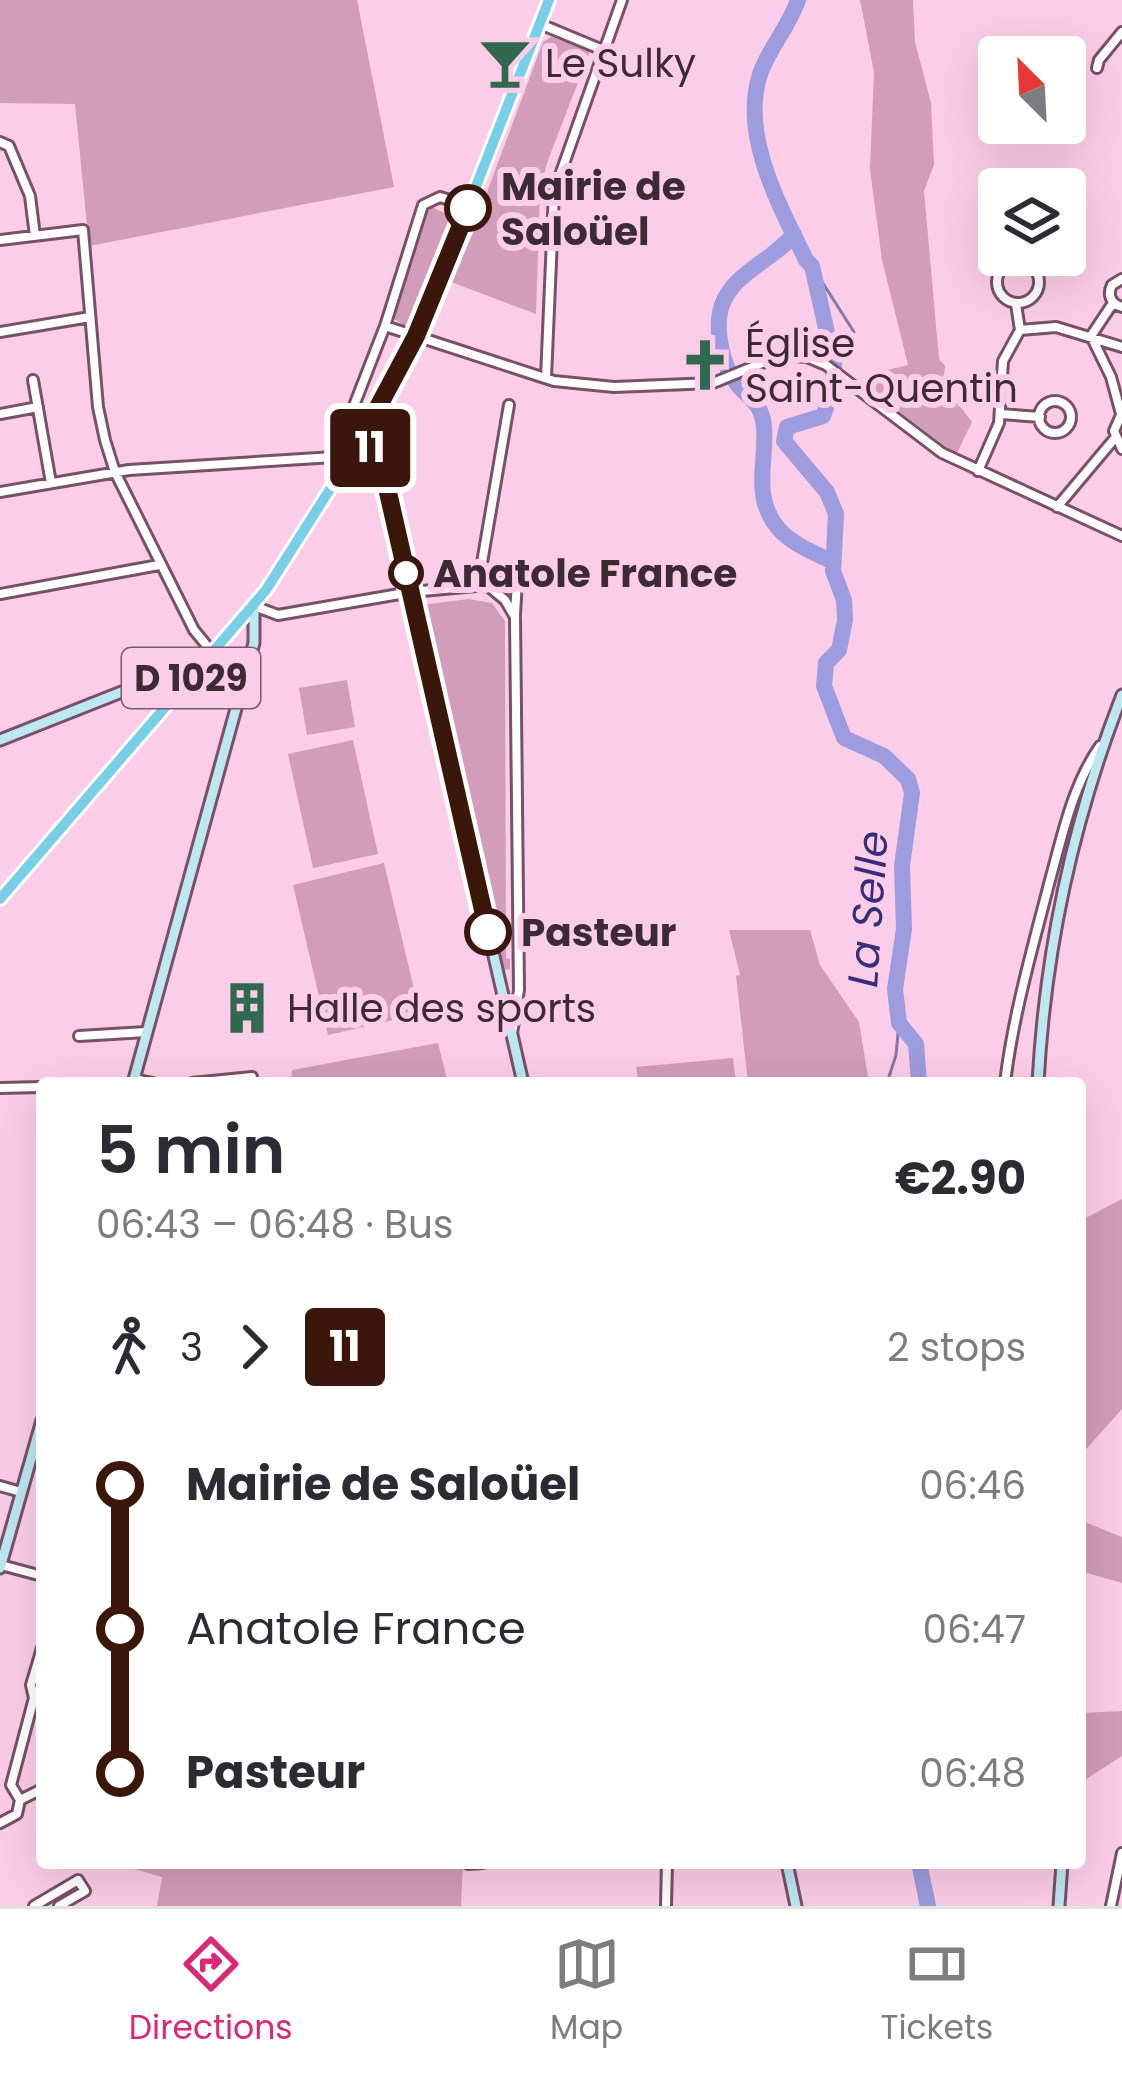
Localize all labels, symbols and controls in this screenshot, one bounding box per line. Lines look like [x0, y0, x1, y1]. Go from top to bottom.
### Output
bar icon: Le Sulky [476, 34, 534, 92]
place label: Le Sulky [545, 36, 696, 91]
north arrow [978, 36, 1086, 144]
map controls [978, 36, 1086, 276]
place label: Mairie de Saloüel [501, 159, 686, 259]
button: layers [978, 168, 1086, 276]
marker: Mairie de Saloüel [446, 186, 490, 230]
place label: Église Saint-Quentin [745, 316, 1018, 416]
church icon: Église Saint-Quentin [676, 336, 734, 394]
line badge: 11 [316, 409, 424, 487]
text: 11 [354, 418, 386, 477]
place label: Anatole France [433, 546, 737, 601]
marker: Anatole France [390, 557, 422, 589]
road number: D 1029 [122, 648, 260, 708]
water label: La Selle [833, 829, 903, 989]
place label: Pasteur [521, 905, 676, 960]
marker: Pasteur [466, 910, 510, 954]
building icon: Halle des sports [218, 979, 276, 1037]
place label: Halle des sports [287, 981, 596, 1036]
text: 5 min [96, 1104, 285, 1196]
text: €2.90 [895, 1147, 1026, 1210]
text: 06:43 – 06:48 · Bus [96, 1197, 453, 1252]
icon: walk [96, 1314, 162, 1380]
icon: forward [221, 1314, 287, 1380]
text: 11 [329, 1317, 361, 1376]
text: 3 [180, 1320, 203, 1375]
text: 2 stops [887, 1320, 1026, 1375]
text: Mairie de Saloüel [186, 1453, 580, 1516]
text: 06:46 [919, 1458, 1026, 1513]
text: Anatole France [186, 1597, 526, 1660]
text: 06:47 [923, 1602, 1026, 1657]
text: Pasteur [186, 1741, 365, 1804]
text: 06:48 [919, 1746, 1026, 1801]
tab: Directions [129, 1931, 293, 2053]
tab: Map [550, 1931, 623, 2053]
tab: Tickets [881, 1931, 993, 2053]

